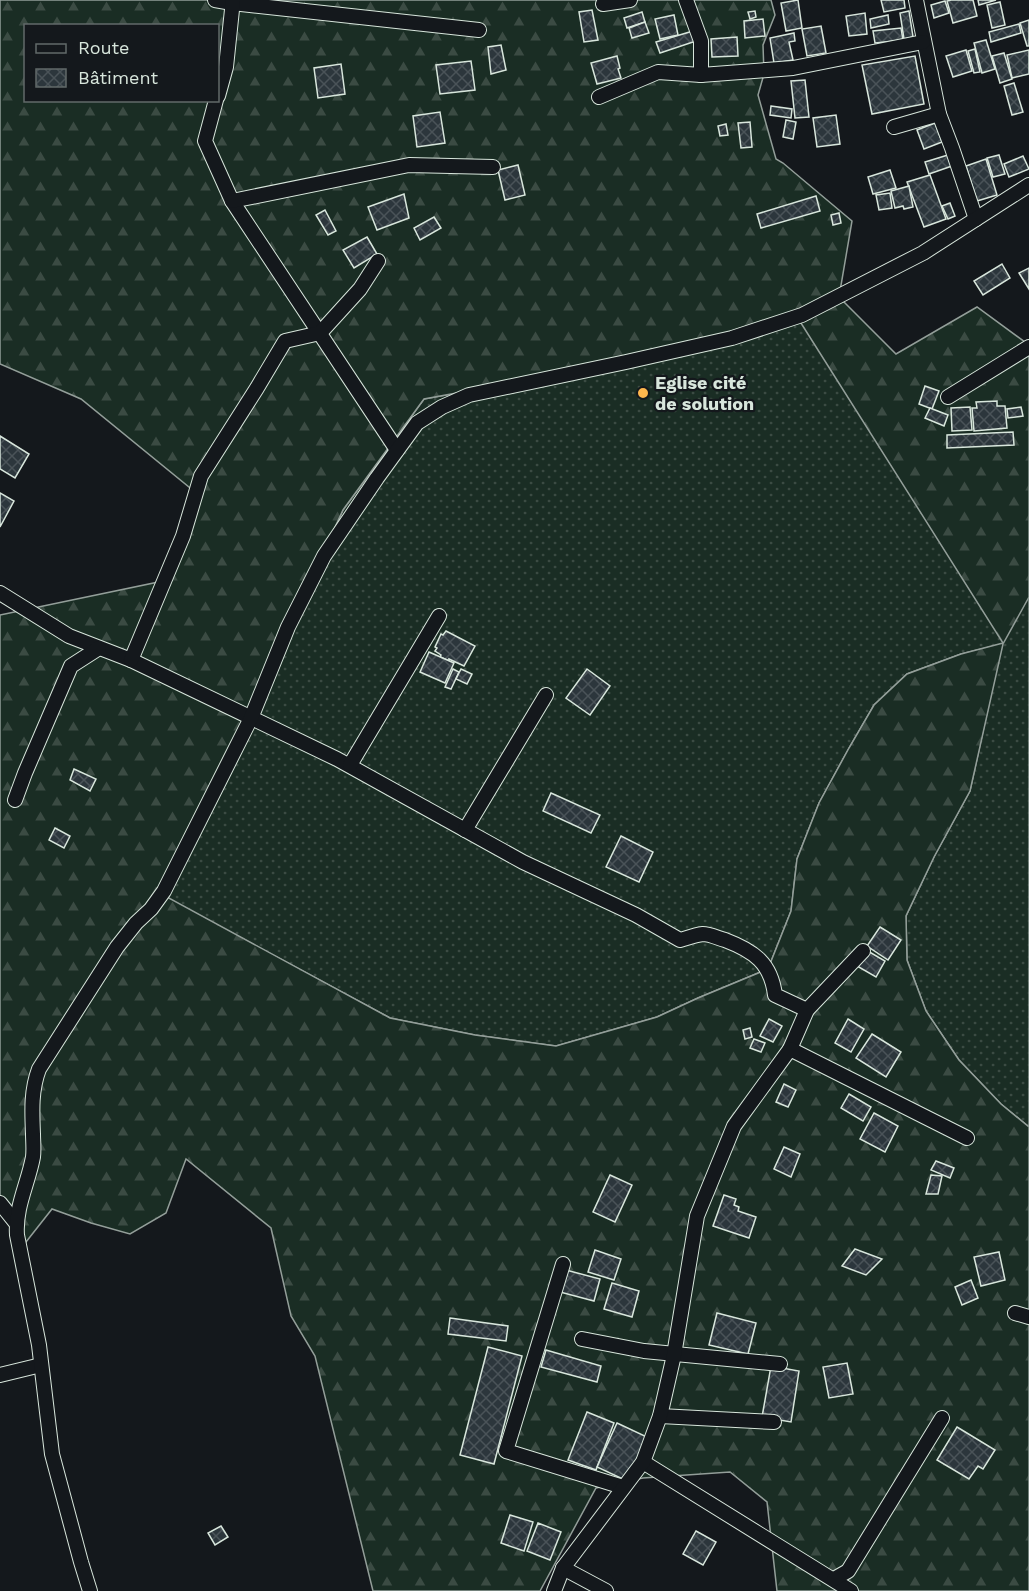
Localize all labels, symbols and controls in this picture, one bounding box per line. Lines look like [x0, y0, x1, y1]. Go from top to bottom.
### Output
legend [24, 24, 219, 102]
text: Route [78, 37, 130, 58]
text: Bâtiment [78, 67, 158, 88]
place label: Eglise cité de solution [655, 372, 754, 414]
marker: Eglise cité de solution [636, 386, 650, 400]

